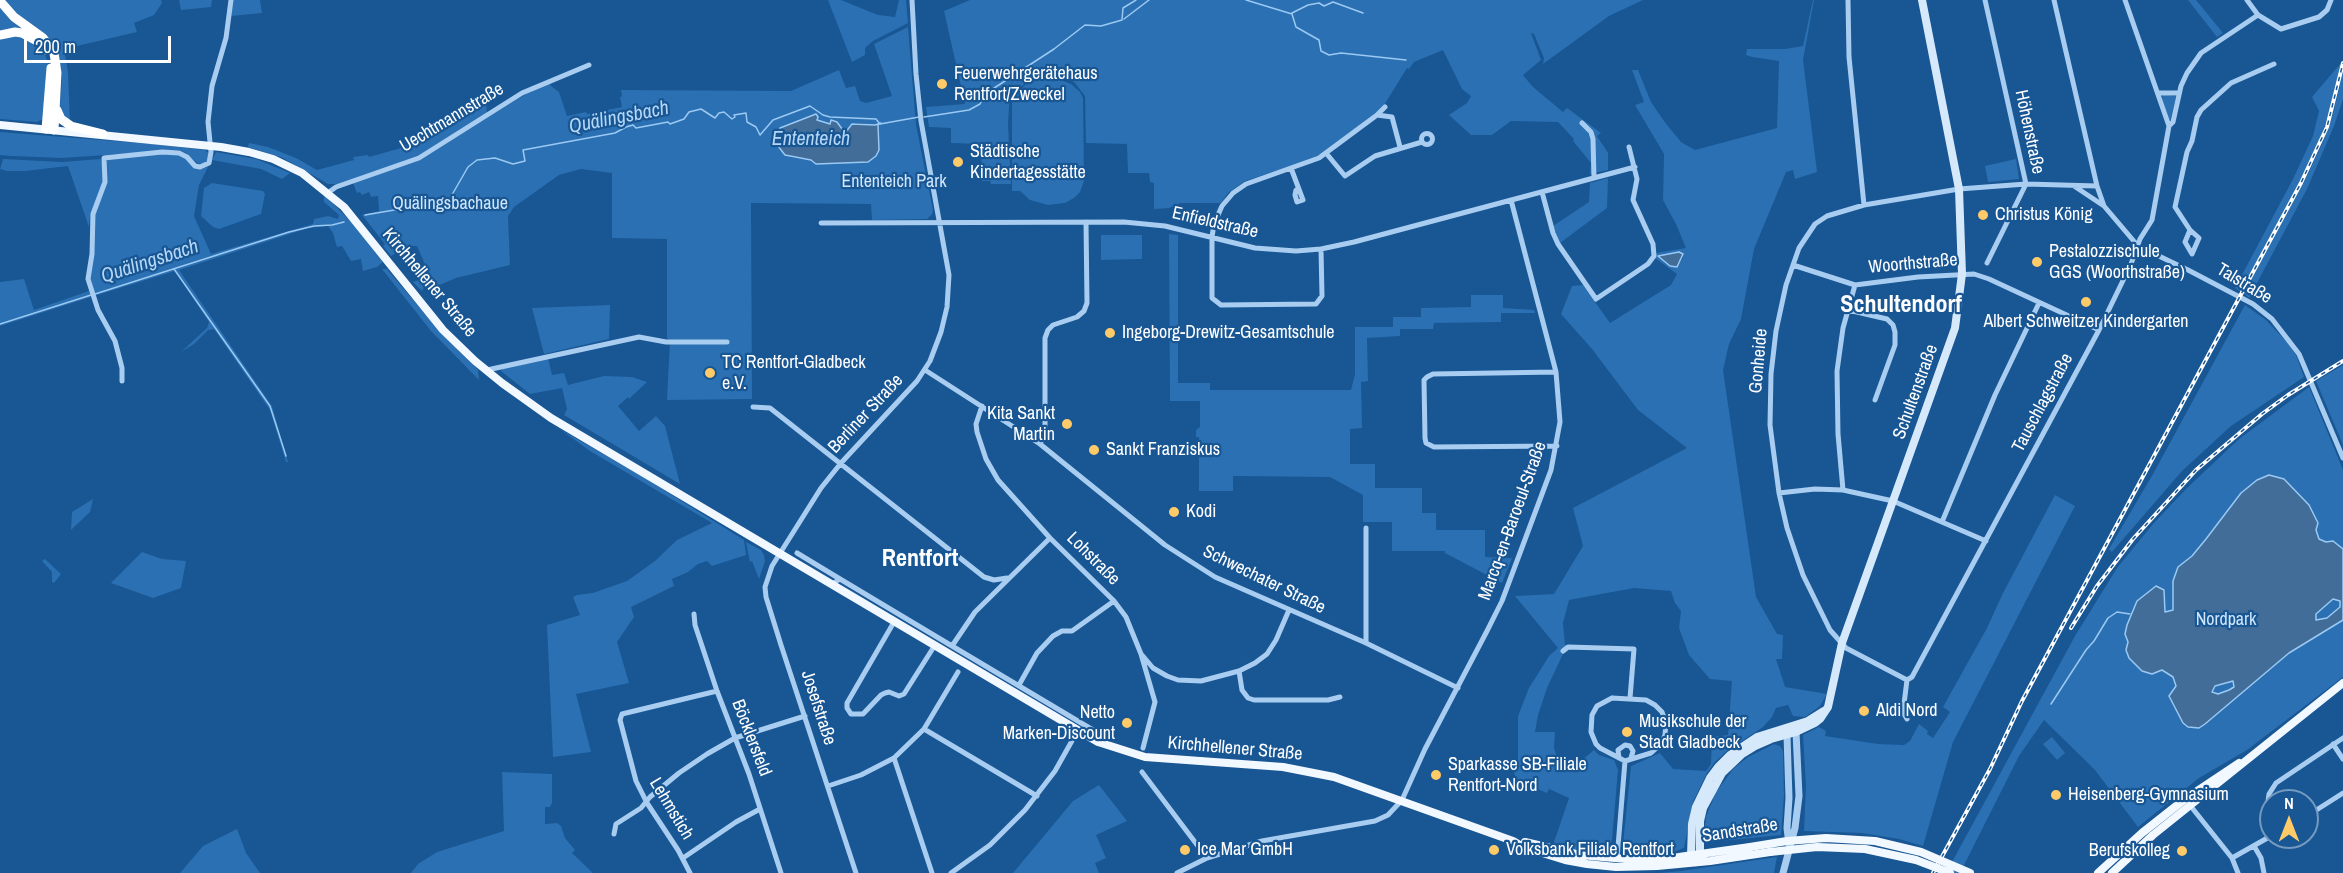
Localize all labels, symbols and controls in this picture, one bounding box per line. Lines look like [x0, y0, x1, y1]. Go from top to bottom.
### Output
scale bar [27, 24, 174, 62]
text: 200 m [35, 34, 76, 59]
place label: Feuerwehrgerätehaus Rentfort/Zweckel [954, 63, 1098, 106]
marker: Feuerwehrgerätehaus Rentfort/Zweckel [935, 77, 949, 91]
street label: Uechtmannstraße [396, 79, 508, 157]
street label: Höhenstraße [2010, 88, 2048, 176]
water label: Quälingsbach [567, 97, 671, 139]
water label: Ententeich [772, 128, 850, 152]
place label: Städtische Kindertagesstätte [970, 141, 1086, 184]
marker: Städtische Kindertagesstätte [951, 155, 965, 169]
park label: Ententeich Park [841, 171, 947, 193]
park label: Quälingsbachaue [392, 193, 508, 215]
street label: Enfieldstraße [1170, 203, 1260, 243]
place label: Christus König [1995, 204, 2093, 226]
marker: Christus König [1976, 208, 1990, 222]
street label: Kirchhellener Straße [377, 224, 481, 342]
water label: Quälingsbach [98, 235, 202, 289]
place label: Pestalozzischule GGS (Woorthstraße) [2049, 241, 2185, 284]
street label: Woorthstraße [1868, 249, 1958, 279]
marker: Pestalozzischule GGS (Woorthstraße) [2030, 255, 2044, 269]
street label: Talstraße [2212, 259, 2276, 309]
district label: Schultendorf [1840, 292, 1962, 320]
marker: Albert Schweitzer Kindergarten [2079, 295, 2093, 309]
place label: Albert Schweitzer Kindergarten [1983, 311, 2189, 333]
place label: Ingeborg-Drewitz-Gesamtschule [1122, 322, 1334, 344]
marker: Ingeborg-Drewitz-Gesamtschule [1103, 326, 1117, 340]
street label: Gonheide [1745, 328, 1773, 394]
street label: Schultenstraße [1889, 342, 1943, 442]
street label: Tauschlagstraße [2008, 350, 2078, 456]
place label: TC Rentfort-Gladbeck e.V. [722, 352, 866, 394]
marker: TC Rentfort-Gladbeck e.V. [703, 366, 717, 380]
street label: Berliner Straße [824, 370, 908, 458]
place label: Kita Sankt Martin [987, 403, 1055, 446]
marker: Kita Sankt Martin [1060, 417, 1074, 431]
place label: Sankt Franziskus [1106, 439, 1220, 461]
street label: Marcq-en-Baroeul-Straße [1474, 439, 1552, 603]
marker: Sankt Franziskus [1087, 443, 1101, 457]
place label: Kodi [1186, 501, 1216, 523]
marker: Kodi [1167, 505, 1181, 519]
street label: Lohstraße [1062, 528, 1124, 590]
street label: Schwechater Straße [1199, 541, 1329, 619]
district label: Rentfort [882, 546, 958, 574]
park label: Nordpark [2196, 609, 2256, 631]
street label: Josefstraße [796, 668, 840, 748]
street label: Böcklersfeld [727, 697, 775, 779]
place label: Aldi Nord [1876, 700, 1938, 722]
place label: Netto Marken-Discount [1003, 702, 1115, 744]
marker: Aldi Nord [1857, 704, 1871, 718]
place label: Musikschule der Stadt Gladbeck [1639, 711, 1746, 754]
marker: Netto Marken-Discount [1120, 716, 1134, 730]
marker: Musikschule der Stadt Gladbeck [1620, 725, 1634, 739]
street label: Kirchhellener Straße [1167, 732, 1303, 766]
place label: Sparkasse SB-Filiale Rentfort-Nord [1448, 754, 1587, 796]
marker: Sparkasse SB-Filiale Rentfort-Nord [1429, 768, 1443, 782]
street label: Lehmstich [644, 774, 698, 844]
place label: Heisenberg-Gymnasium [2068, 784, 2229, 806]
marker: Heisenberg-Gymnasium [2049, 788, 2063, 802]
north arrow [2259, 789, 2319, 849]
text: N [2284, 792, 2294, 814]
street label: Sandstraße [1701, 814, 1779, 848]
place label: Ice Mar GmbH [1197, 839, 1293, 861]
place label: Volksbank Filiale Rentfort [1506, 839, 1674, 861]
place label: Berufskolleg [2089, 840, 2170, 862]
marker: Ice Mar GmbH [1178, 843, 1192, 857]
marker: Volksbank Filiale Rentfort [1487, 843, 1501, 857]
marker: Berufskolleg [2175, 844, 2189, 858]

